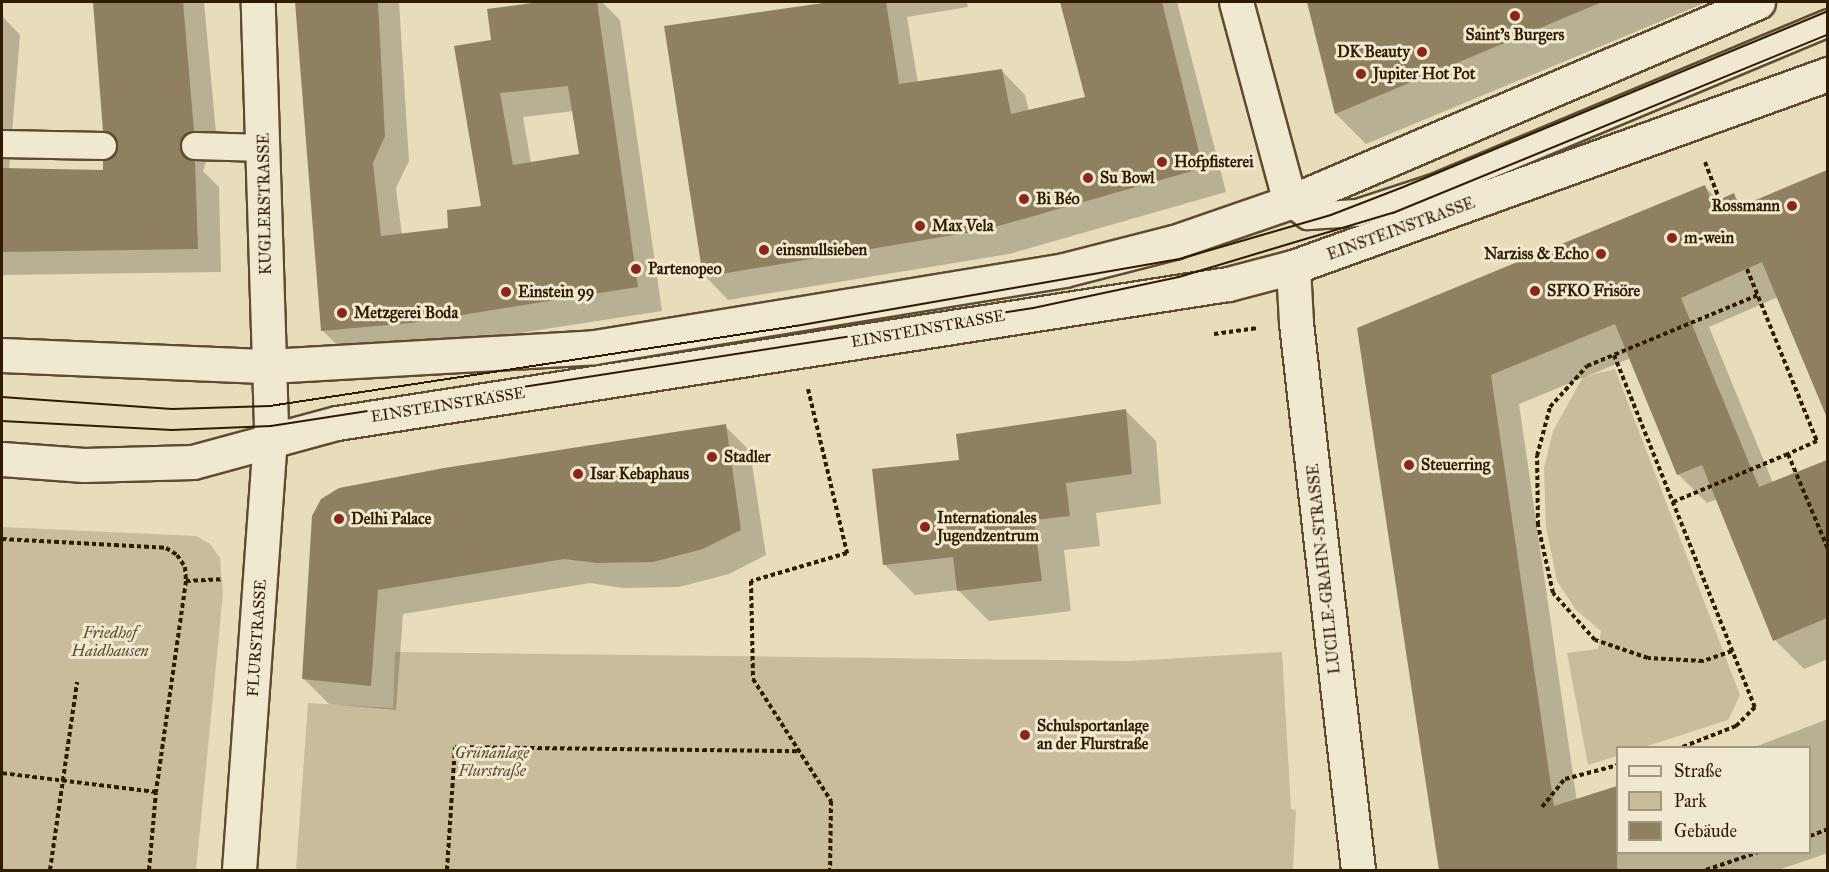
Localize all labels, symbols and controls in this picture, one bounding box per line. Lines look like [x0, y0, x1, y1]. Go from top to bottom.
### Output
marker: Saint's Burgers [1508, 9, 1522, 23]
place label: Saint's Burgers [1466, 25, 1564, 45]
place label: DK Beauty [1337, 42, 1410, 62]
marker: DK Beauty [1415, 45, 1429, 59]
place label: Jupiter Hot Pot [1373, 64, 1475, 84]
marker: Jupiter Hot Pot [1354, 67, 1368, 81]
street label: KUGLERSTRASSE [254, 133, 276, 275]
place label: Hofpfisterei [1174, 152, 1254, 172]
marker: Hofpfisterei [1155, 155, 1169, 169]
place label: Su Bowl [1100, 168, 1155, 188]
marker: Su Bowl [1081, 171, 1095, 185]
place label: Bi Béo [1036, 189, 1080, 209]
marker: Bi Béo [1017, 192, 1031, 206]
street label: EINSTEINSTRASSE [1325, 193, 1477, 265]
place label: Rossmann [1712, 196, 1780, 216]
marker: Rossmann [1785, 199, 1799, 213]
place label: Max Vela [932, 216, 994, 236]
marker: Max Vela [913, 219, 927, 233]
place label: m-wein [1684, 228, 1734, 248]
marker: m-wein [1665, 231, 1679, 245]
place label: einsnullsieben [776, 240, 867, 260]
marker: einsnullsieben [757, 243, 771, 257]
place label: Narziss & Echo [1484, 244, 1589, 264]
marker: Narziss & Echo [1594, 247, 1608, 261]
place label: Partenopeo [648, 259, 722, 279]
marker: Partenopeo [629, 262, 643, 276]
place label: SFKO Frisöre [1547, 281, 1640, 301]
place label: Einstein 99 [518, 282, 594, 302]
marker: SFKO Frisöre [1528, 284, 1542, 298]
marker: Einstein 99 [499, 285, 513, 299]
place label: Metzgerei Boda [354, 303, 458, 323]
marker: Metzgerei Boda [335, 306, 349, 320]
street label: EINSTEINSTRASSE [850, 306, 1006, 352]
street label: EINSTEINSTRASSE [370, 383, 526, 427]
place label: Stadler [724, 447, 771, 467]
marker: Stadler [705, 450, 719, 464]
place label: Steuerring [1421, 455, 1490, 475]
marker: Steuerring [1402, 458, 1416, 472]
street label: LUCILE-GRAHN-STRASSE [1303, 463, 1345, 675]
place label: Isar Kebaphaus [590, 464, 689, 484]
marker: Isar Kebaphaus [571, 467, 585, 481]
place label: Internationales Jugendzentrum [937, 508, 1039, 546]
place label: Delhi Palace [351, 509, 431, 529]
marker: Delhi Palace [332, 512, 346, 526]
marker: Internationales Jugendzentrum [918, 520, 932, 534]
street label: FLURSTRASSE [243, 579, 271, 697]
park label: Friedhof Haidhausen [71, 623, 149, 661]
place label: Schulsportanlage an der Flurstraße [1037, 716, 1149, 754]
marker: Schulsportanlage an der Flurstraße [1018, 728, 1032, 742]
park label: Grünanlage Flurstraße [455, 743, 529, 781]
legend [1616, 746, 1811, 854]
text: Straße [1674, 760, 1722, 782]
text: Park [1674, 790, 1707, 812]
text: Gebäude [1674, 820, 1737, 842]

